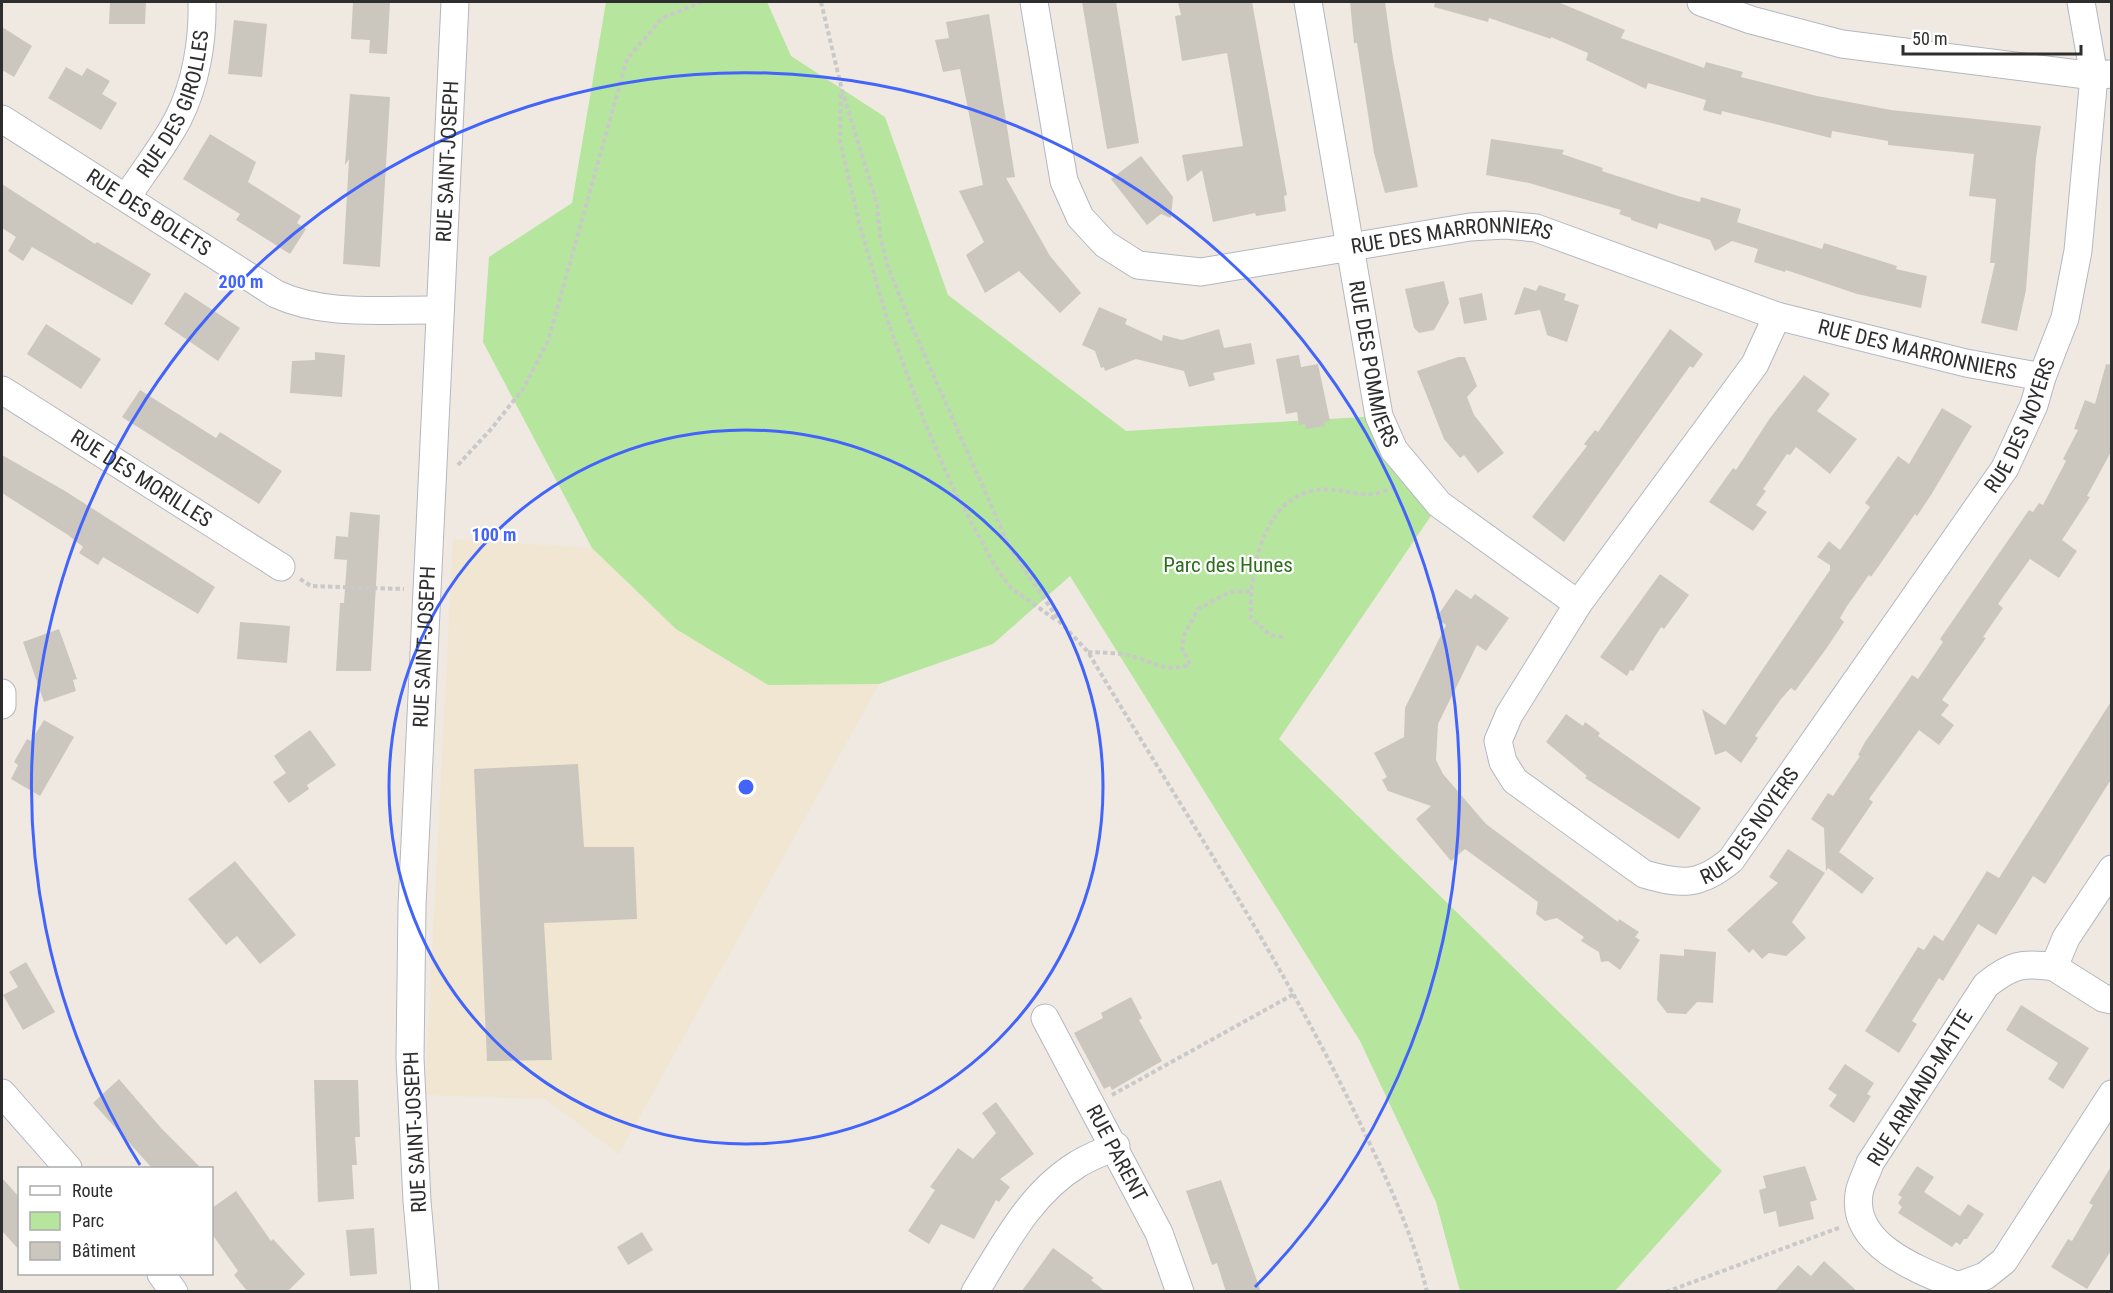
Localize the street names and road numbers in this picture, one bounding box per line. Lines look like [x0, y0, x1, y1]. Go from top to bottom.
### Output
street label: RUE DES GIROLLES [132, 29, 213, 182]
street label: RUE SAINT-JOSEPH [432, 80, 463, 243]
street label: RUE DES BOLETS [82, 164, 215, 261]
street label: RUE DES MARRONNIERS [1349, 213, 1556, 259]
street label: RUE DES POMMIERS [1344, 279, 1403, 451]
street label: RUE DES MARRONNIERS [1815, 315, 2019, 384]
street label: RUE DES NOYERS [1980, 355, 2060, 497]
street label: RUE DES MORILLES [66, 425, 217, 532]
street label: RUE SAINT-JOSEPH [408, 565, 440, 728]
street label: RUE DES NOYERS [1696, 763, 1804, 890]
street label: RUE ARMAND-MATTE [1862, 1006, 1978, 1170]
street label: RUE SAINT-JOSEPH [399, 1051, 431, 1213]
street label: RUE PARENT [1081, 1101, 1152, 1206]

